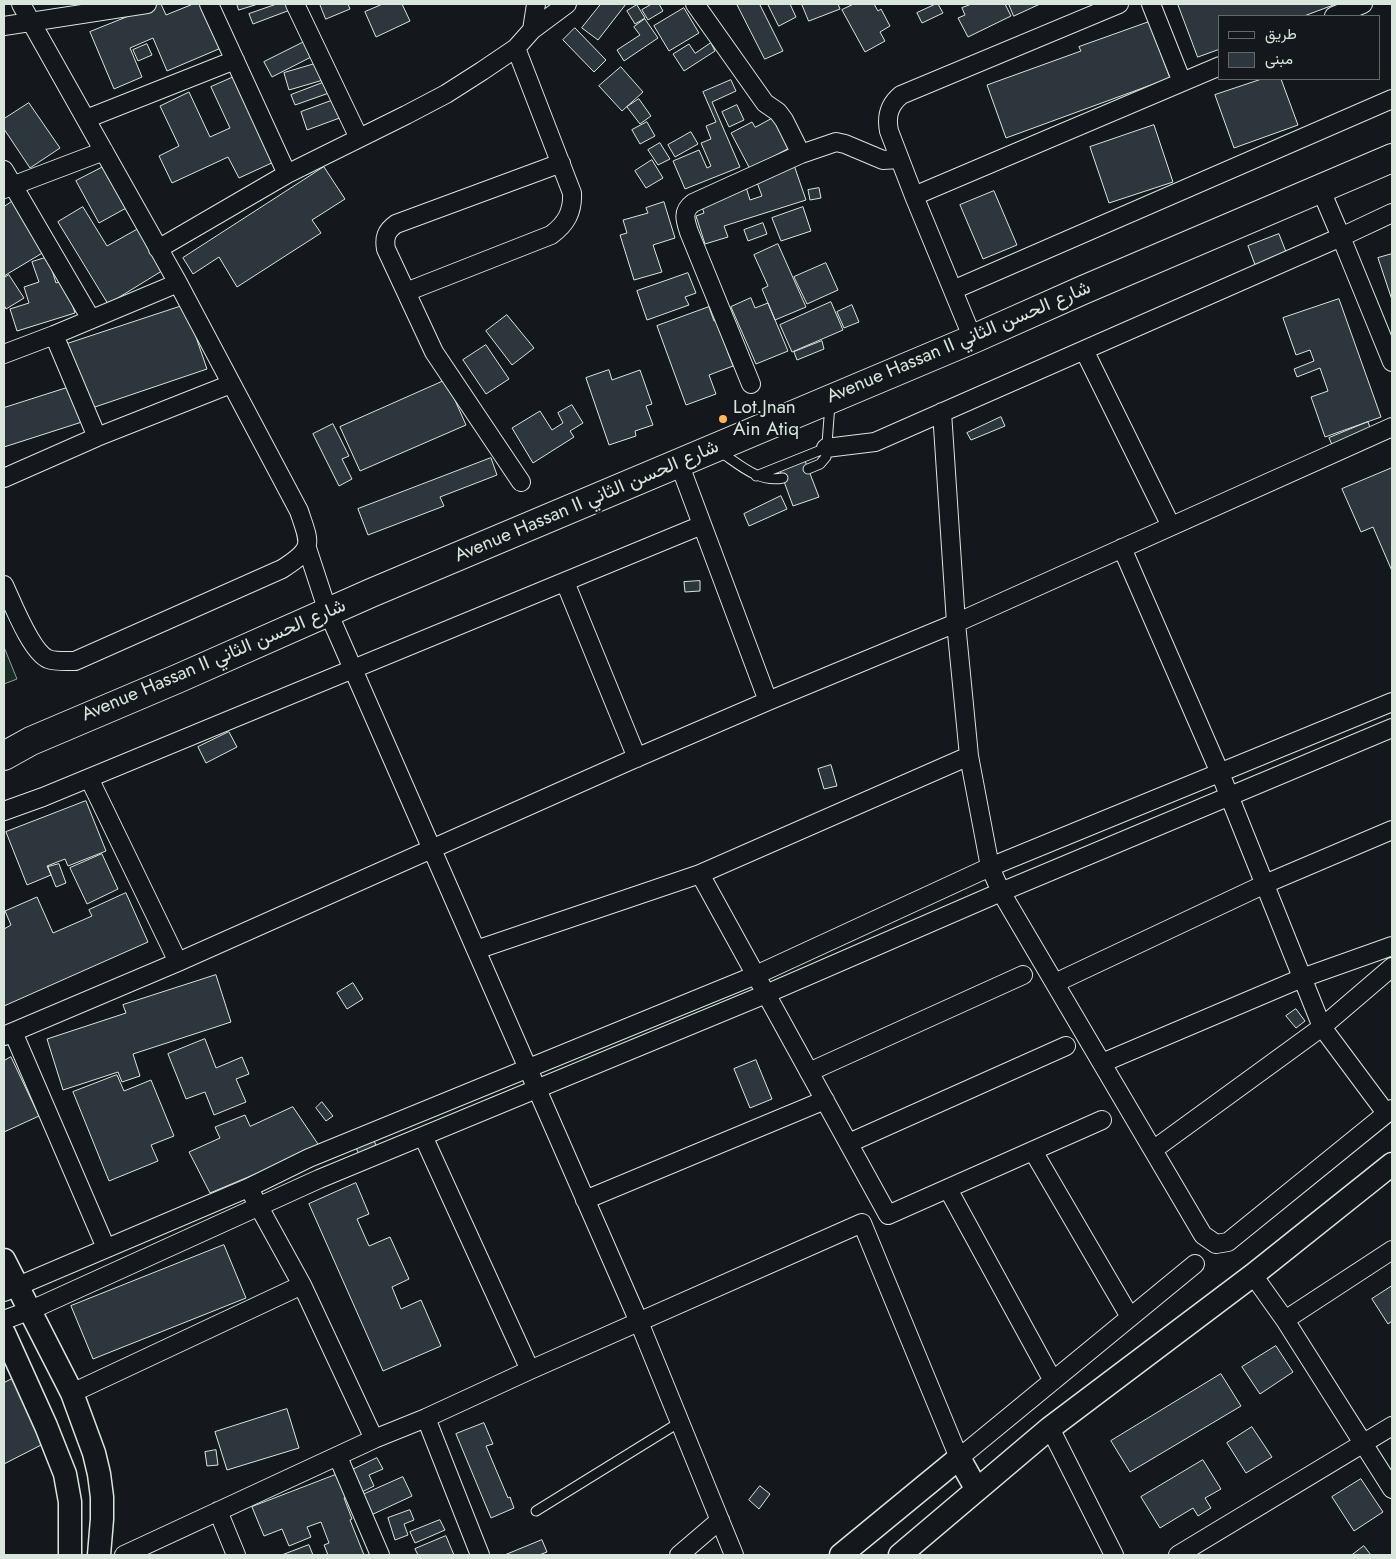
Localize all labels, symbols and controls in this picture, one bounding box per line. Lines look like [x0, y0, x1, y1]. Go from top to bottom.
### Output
legend [1218, 15, 1381, 80]
text: طريق [1265, 23, 1297, 45]
text: مبنى [1265, 48, 1293, 70]
street label: Avenue Hassan II شارع الحسن الثاني [823, 277, 1095, 409]
place label: Lot.Jnan Ain Atiq [733, 397, 799, 441]
marker: Lot.Jnan Ain Atiq [717, 413, 729, 425]
street label: Avenue Hassan II شارع الحسن الثاني [451, 436, 723, 568]
street label: Avenue Hassan II شارع الحسن الثاني [78, 595, 350, 727]

